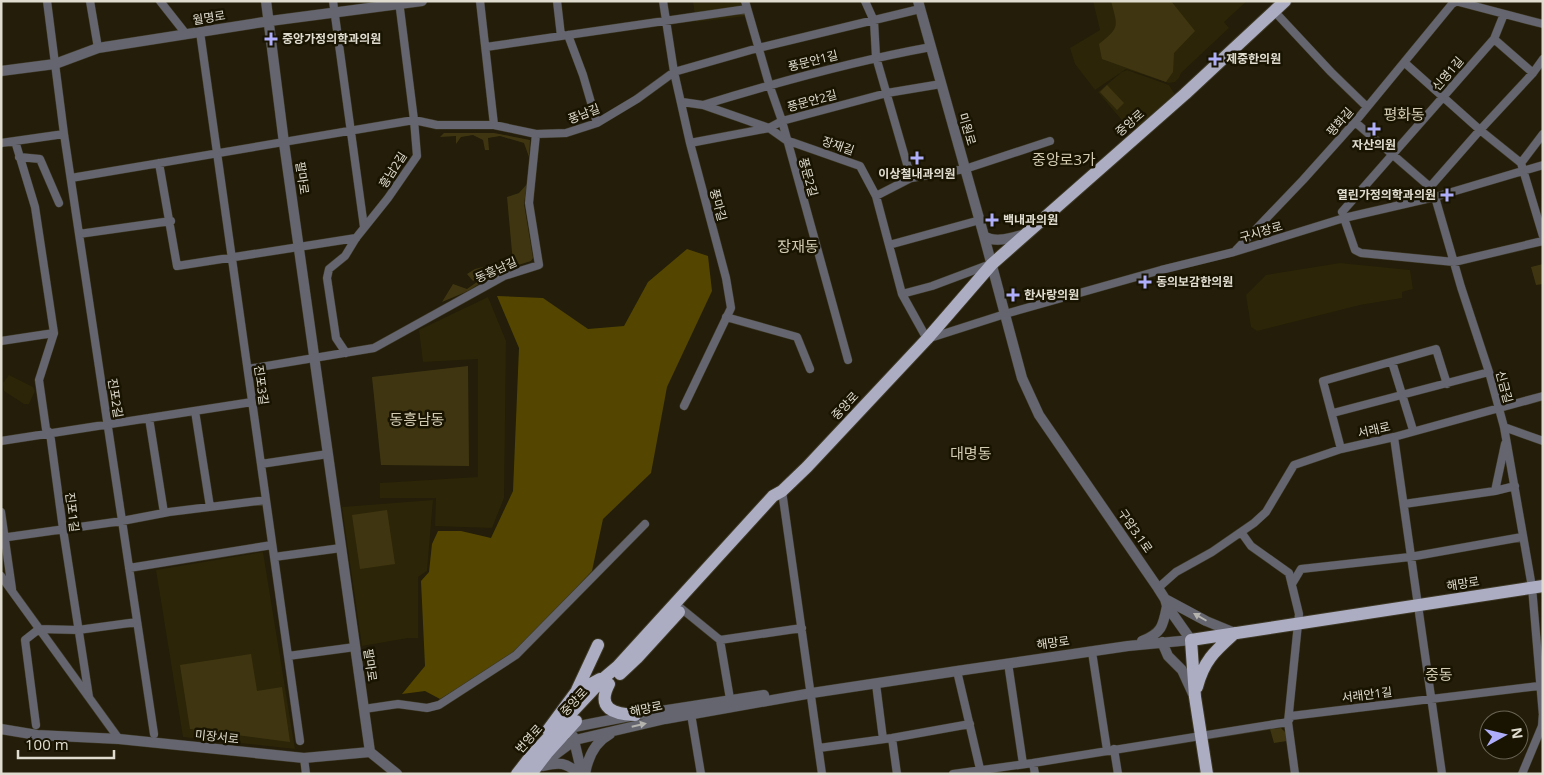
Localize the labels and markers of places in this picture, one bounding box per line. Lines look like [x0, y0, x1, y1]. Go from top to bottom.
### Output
place label: 중앙가정의학과의원 [282, 30, 381, 47]
marker: 중앙가정의학과의원 [264, 32, 278, 46]
place label: 제중한의원 [1226, 50, 1281, 67]
marker: 제중한의원 [1208, 52, 1222, 66]
marker: 자산의원 [1367, 122, 1381, 136]
place label: 자산의원 [1352, 136, 1396, 153]
marker: 이상철내과의원 [910, 151, 924, 165]
place label: 이상철내과의원 [878, 165, 956, 182]
place label: 열린가정의학과의원 [1337, 186, 1436, 203]
marker: 열린가정의학과의원 [1440, 188, 1454, 202]
place label: 백내과의원 [1003, 211, 1058, 228]
marker: 백내과의원 [985, 213, 999, 227]
place label: 동의보감한의원 [1156, 273, 1233, 290]
marker: 동의보감한의원 [1138, 275, 1152, 289]
place label: 한사랑의원 [1024, 286, 1079, 303]
marker: 한사랑의원 [1006, 288, 1020, 302]

